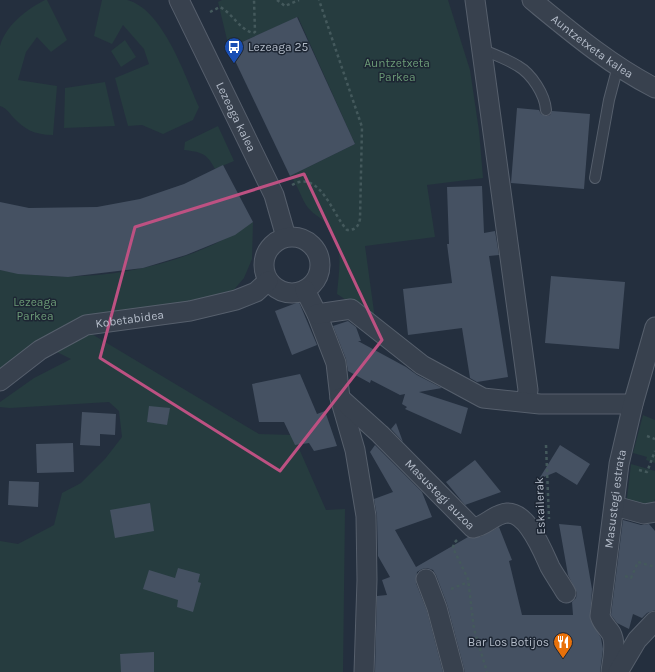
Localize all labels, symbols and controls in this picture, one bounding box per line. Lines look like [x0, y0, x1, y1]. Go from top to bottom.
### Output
street label: Auntzetxeta kalea [548, 12, 636, 81]
bus stop icon: Lezeaga 25 [223, 36, 245, 64]
place label: Lezeaga 25 [248, 40, 308, 54]
park label: Auntzetxeta Parkea [364, 56, 430, 84]
street label: Lezeaga kalea [213, 80, 259, 154]
park label: Lezeaga Parkea [13, 295, 57, 323]
street label: Kobetabidea [95, 308, 165, 331]
street label: Masustegi estrata [602, 448, 629, 549]
street label: Masustegi auzoa [402, 456, 478, 533]
street label: Eskailerak [532, 477, 548, 535]
restaurant icon: Bar Los Botijos [552, 631, 574, 659]
place label: Bar Los Botijos [468, 635, 549, 649]

